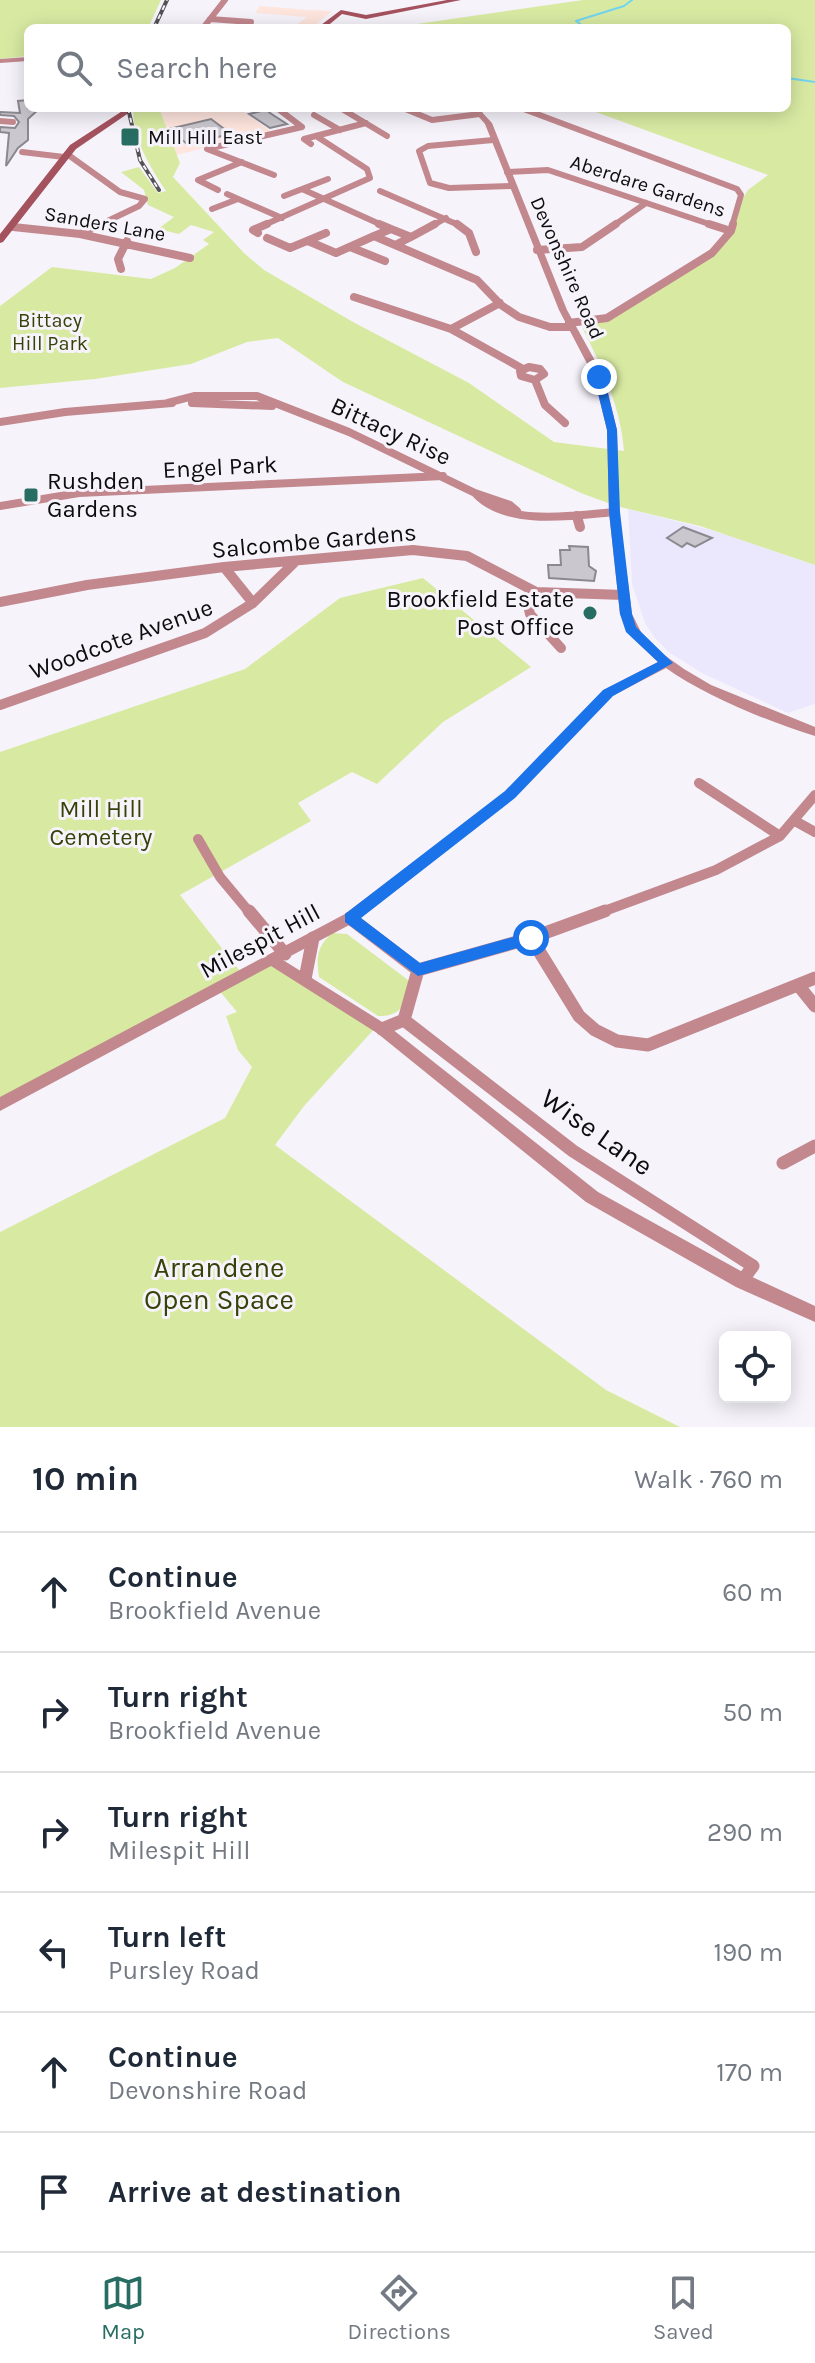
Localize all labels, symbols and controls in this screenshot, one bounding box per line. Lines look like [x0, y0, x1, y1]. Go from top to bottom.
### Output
search box [24, 24, 791, 112]
icon: search [52, 46, 96, 90]
text: Search here [116, 50, 277, 86]
marker: Mill Hill East [119, 126, 141, 148]
place label: Mill Hill East [148, 126, 263, 149]
street label: Aberdare Gardens [568, 150, 728, 222]
street label: Devonshire Road [525, 193, 609, 343]
street label: Sanders Lane [43, 202, 167, 246]
park label: Bittacy Hill Park [12, 309, 88, 355]
route end [581, 359, 617, 395]
street label: Bittacy Rise [326, 391, 456, 471]
street label: Engel Park [162, 450, 278, 484]
place label: Rushden Gardens [47, 467, 144, 523]
marker: Rushden Gardens [22, 486, 40, 504]
street label: Salcombe Gardens [210, 518, 418, 564]
place label: Brookfield Estate Post Office [387, 585, 574, 641]
street label: Woodcote Avenue [26, 593, 216, 685]
marker: Brookfield Estate Post Office [581, 604, 599, 622]
park label: Mill Hill Cemetery [49, 795, 153, 851]
street label: Milespit Hill [195, 898, 325, 984]
route start [513, 920, 549, 956]
street label: Wise Lane [535, 1082, 659, 1182]
park label: Arrandene Open Space [144, 1251, 294, 1316]
map controls [719, 1331, 791, 1403]
button: locate [719, 1331, 791, 1403]
text: 10 min [32, 1459, 139, 1499]
text: Walk · 760 m [634, 1464, 783, 1495]
text: Continue [108, 1559, 238, 1595]
icon: ahead [32, 1570, 76, 1614]
text: 60 m [722, 1577, 783, 1608]
text: Brookfield Avenue [108, 1595, 321, 1626]
text: Turn right [108, 1679, 248, 1715]
icon: right [32, 1690, 76, 1734]
text: 50 m [722, 1697, 783, 1728]
text: Brookfield Avenue [108, 1715, 321, 1746]
text: Turn right [108, 1799, 248, 1835]
icon: right [32, 1810, 76, 1854]
text: 290 m [707, 1817, 783, 1848]
text: Milespit Hill [108, 1835, 251, 1866]
text: Turn left [108, 1919, 226, 1955]
icon: left [32, 1930, 76, 1974]
text: 190 m [713, 1937, 783, 1968]
text: Pursley Road [108, 1955, 260, 1986]
text: Continue [108, 2039, 238, 2075]
icon: ahead [32, 2050, 76, 2094]
text: 170 m [716, 2057, 783, 2088]
text: Devonshire Road [108, 2075, 307, 2106]
icon: arrive [32, 2170, 76, 2214]
text: Arrive at destination [108, 2174, 402, 2210]
tab: Map [101, 2271, 145, 2345]
tab: Directions [347, 2271, 451, 2345]
tab: Saved [653, 2271, 714, 2345]

